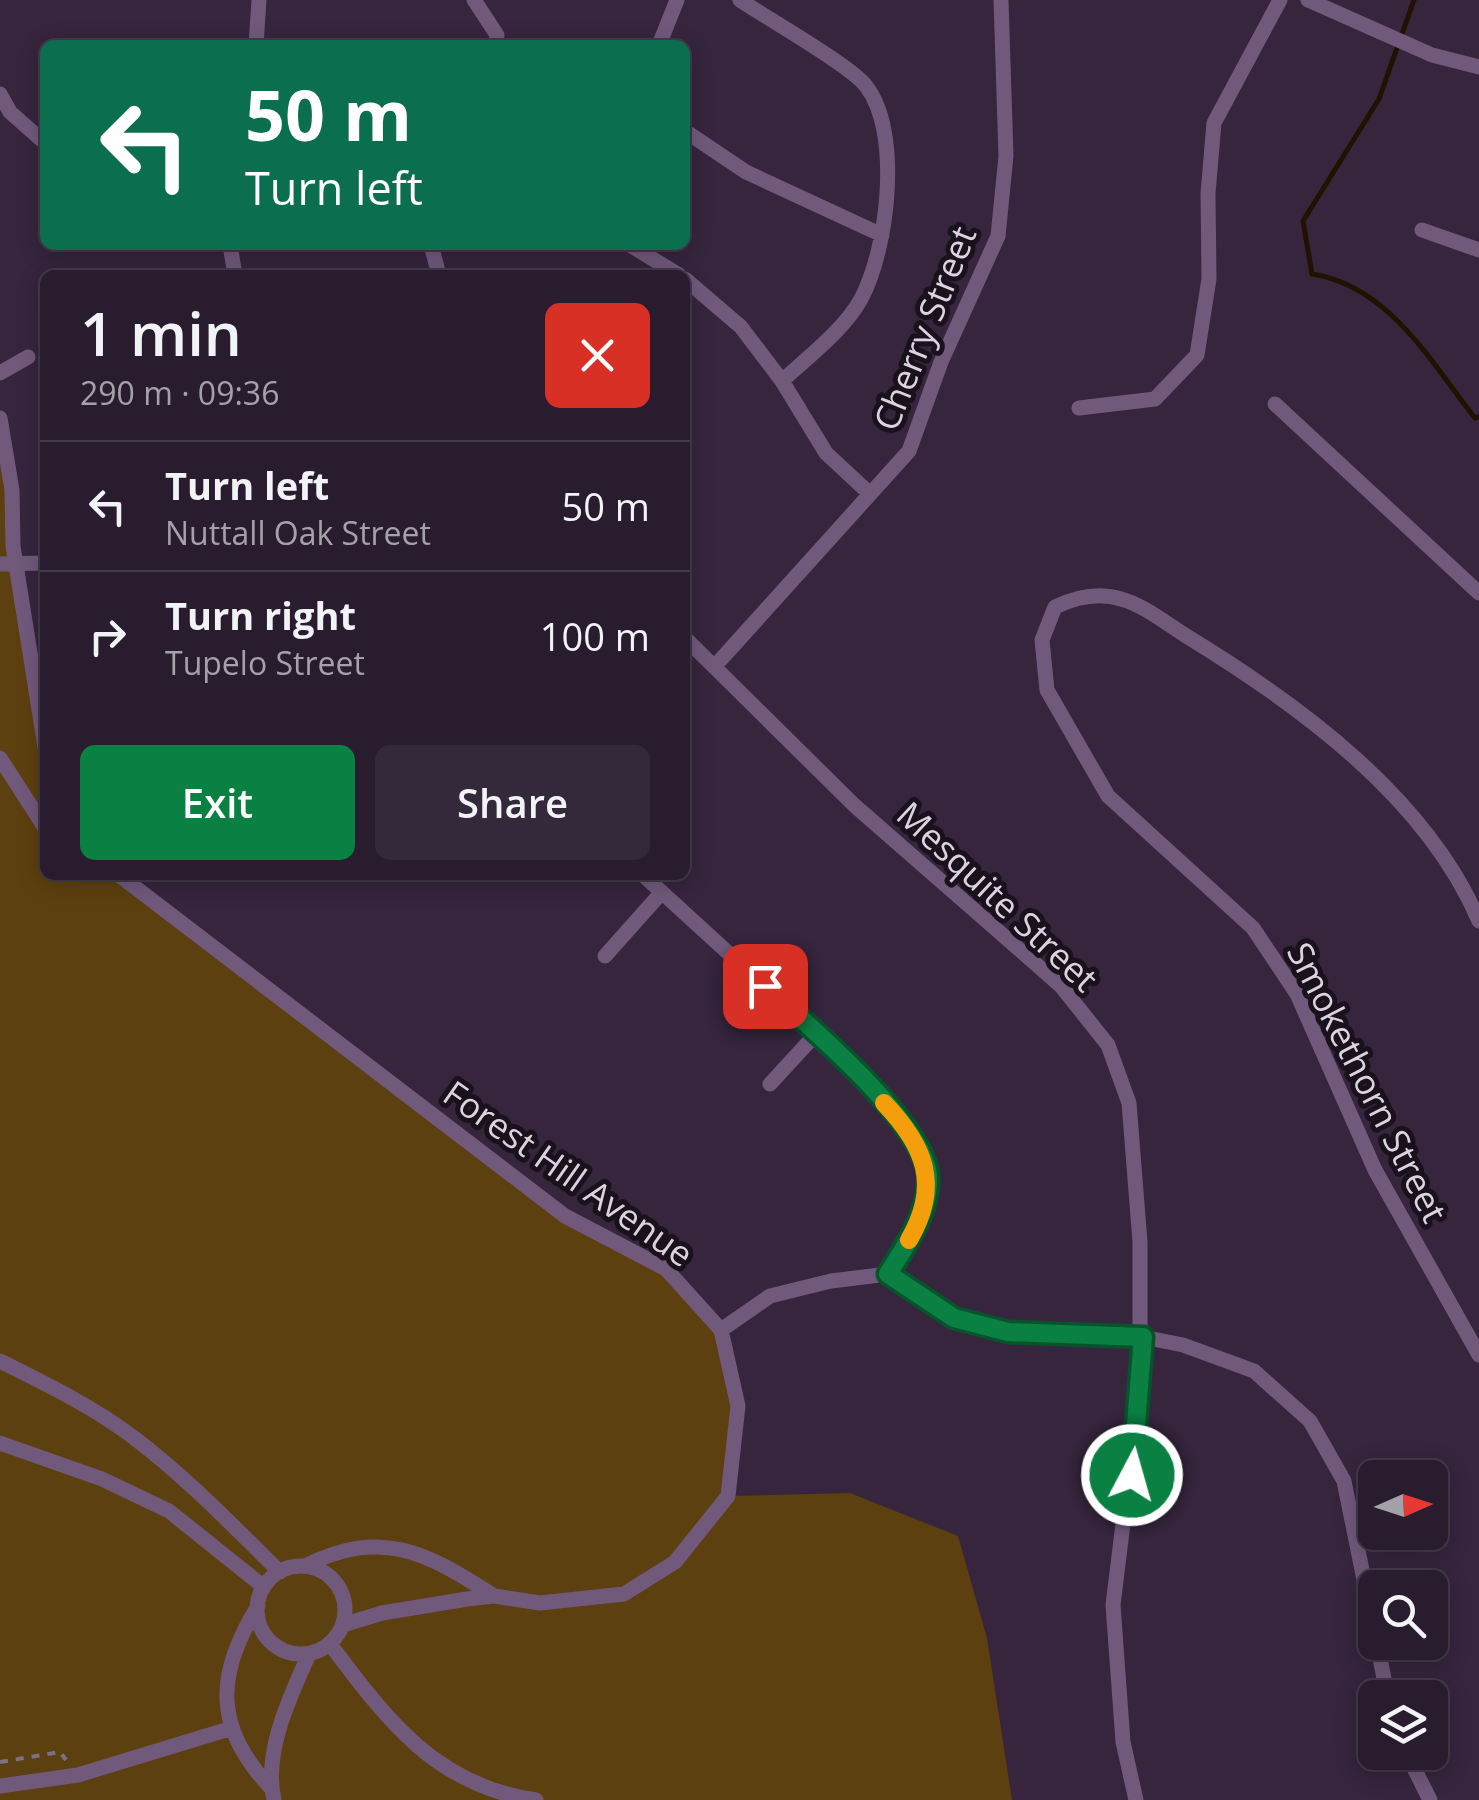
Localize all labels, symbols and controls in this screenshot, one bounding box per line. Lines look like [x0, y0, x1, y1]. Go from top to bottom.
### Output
text: 50 m [245, 66, 412, 162]
icon: left [80, 80, 210, 210]
text: Turn left [245, 157, 423, 218]
street label: Cherry Street [862, 219, 986, 437]
text: 1 min [80, 292, 242, 374]
button: close [545, 303, 650, 408]
text: 290 m · 09:36 [80, 371, 279, 414]
text: Turn left [165, 459, 329, 511]
icon: left [80, 479, 135, 534]
text: 50 m [561, 480, 650, 532]
text: Nuttall Oak Street [165, 511, 431, 554]
text: Turn right [165, 589, 356, 641]
icon: right [80, 609, 135, 664]
text: 100 m [540, 610, 650, 662]
text: Tupelo Street [165, 641, 365, 684]
button: Exit [80, 745, 355, 860]
button: Share [375, 745, 650, 860]
street label: Mesquite Street [887, 791, 1109, 1001]
street label: Smokethorn Street [1277, 934, 1459, 1230]
pin [723, 944, 808, 1029]
icon: arrive [738, 959, 793, 1014]
street label: Forest Hill Avenue [435, 1069, 703, 1277]
position arrow [1080, 1423, 1184, 1527]
north arrow [1358, 1460, 1448, 1550]
map controls [1358, 1460, 1448, 1770]
button: search [1358, 1570, 1448, 1660]
button: layers [1358, 1680, 1448, 1770]

